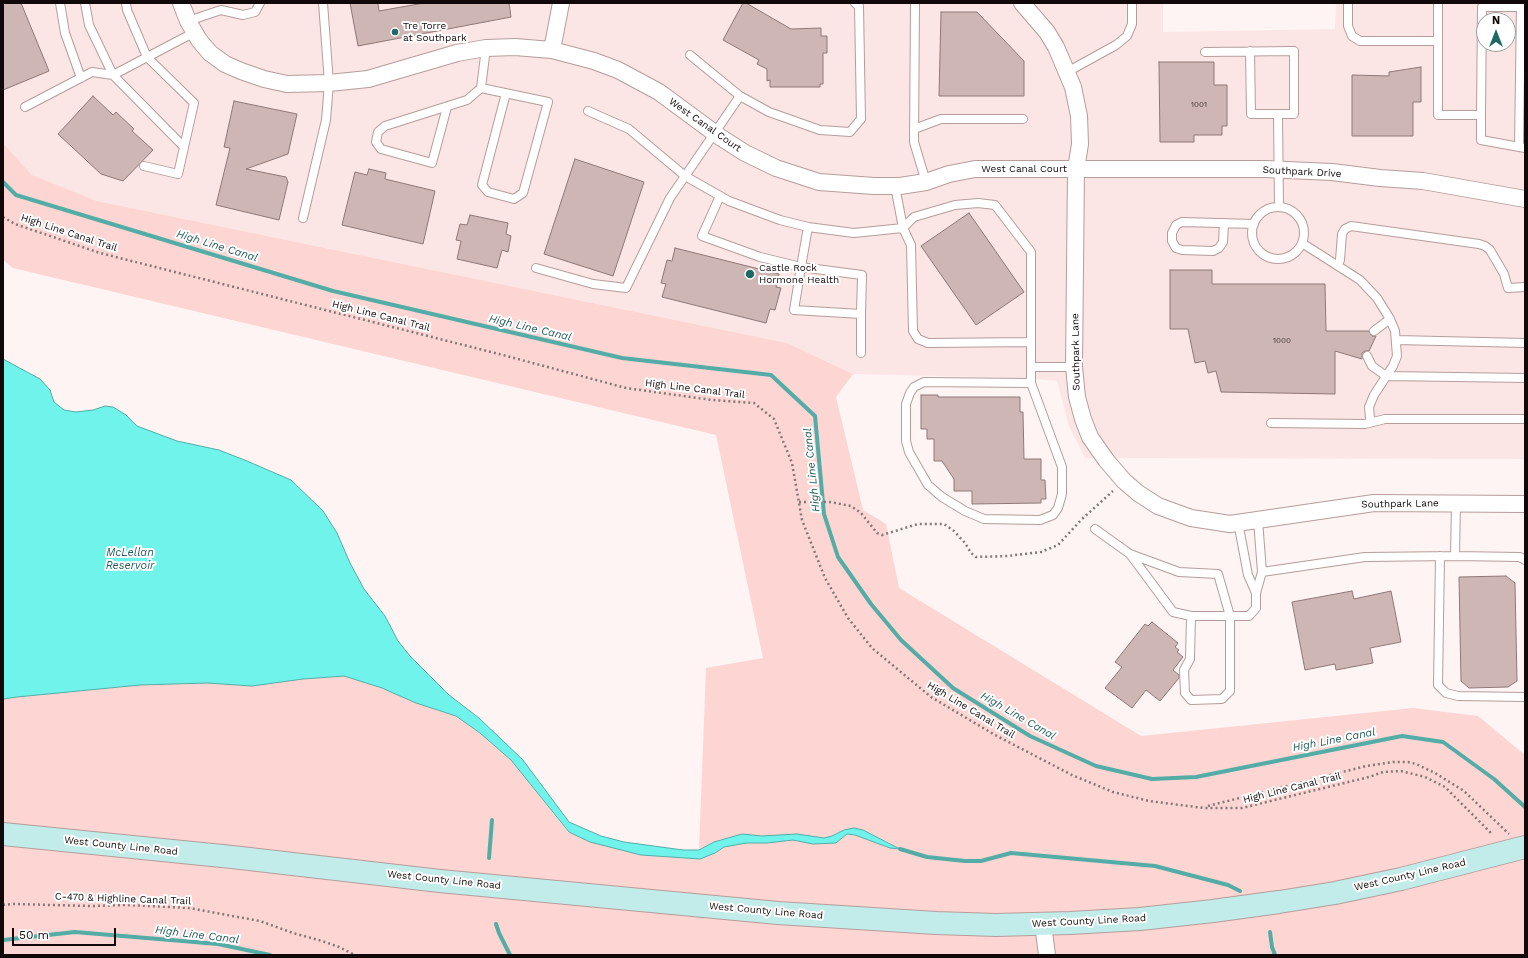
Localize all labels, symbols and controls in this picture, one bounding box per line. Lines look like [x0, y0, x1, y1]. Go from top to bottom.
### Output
north arrow [1476, 12, 1516, 52]
text: N [1492, 14, 1500, 27]
place label: Tre Torre at Southpark [403, 20, 467, 44]
marker: Tre Torre at Southpark [390, 27, 400, 37]
street label: West Canal Court [666, 95, 744, 155]
house number: 1001 [1191, 100, 1207, 110]
street label: West Canal Court [981, 163, 1067, 175]
street label: Southpark Drive [1262, 164, 1342, 180]
street label: High Line Canal Trail [19, 212, 119, 254]
water label: High Line Canal [175, 227, 259, 265]
place label: Castle Rock Hormone Health [759, 262, 839, 286]
marker: Castle Rock Hormone Health [744, 268, 756, 280]
street label: High Line Canal Trail [331, 298, 431, 334]
water label: High Line Canal [487, 312, 573, 344]
street label: Southpark Lane [1069, 313, 1083, 391]
house number: 1000 [1273, 336, 1291, 346]
street label: High Line Canal Trail [644, 377, 746, 401]
water label: High Line Canal [801, 427, 823, 513]
street label: Southpark Lane [1361, 497, 1439, 511]
water label: McLellan Reservoir [106, 546, 154, 572]
street label: High Line Canal Trail [925, 679, 1017, 741]
water label: High Line Canal [978, 689, 1058, 743]
water label: High Line Canal [1291, 725, 1377, 755]
street label: High Line Canal Trail [1242, 770, 1342, 806]
street label: West County Line Road [64, 834, 178, 858]
street label: West County Line Road [1353, 856, 1467, 894]
street label: West County Line Road [387, 868, 501, 892]
street label: C-470 & Highline Canal Trail [55, 891, 191, 907]
street label: West County Line Road [709, 900, 823, 922]
street label: West County Line Road [1032, 912, 1146, 930]
scale bar [14, 920, 118, 946]
water label: High Line Canal [154, 923, 240, 947]
text: 50 m [19, 928, 49, 942]

